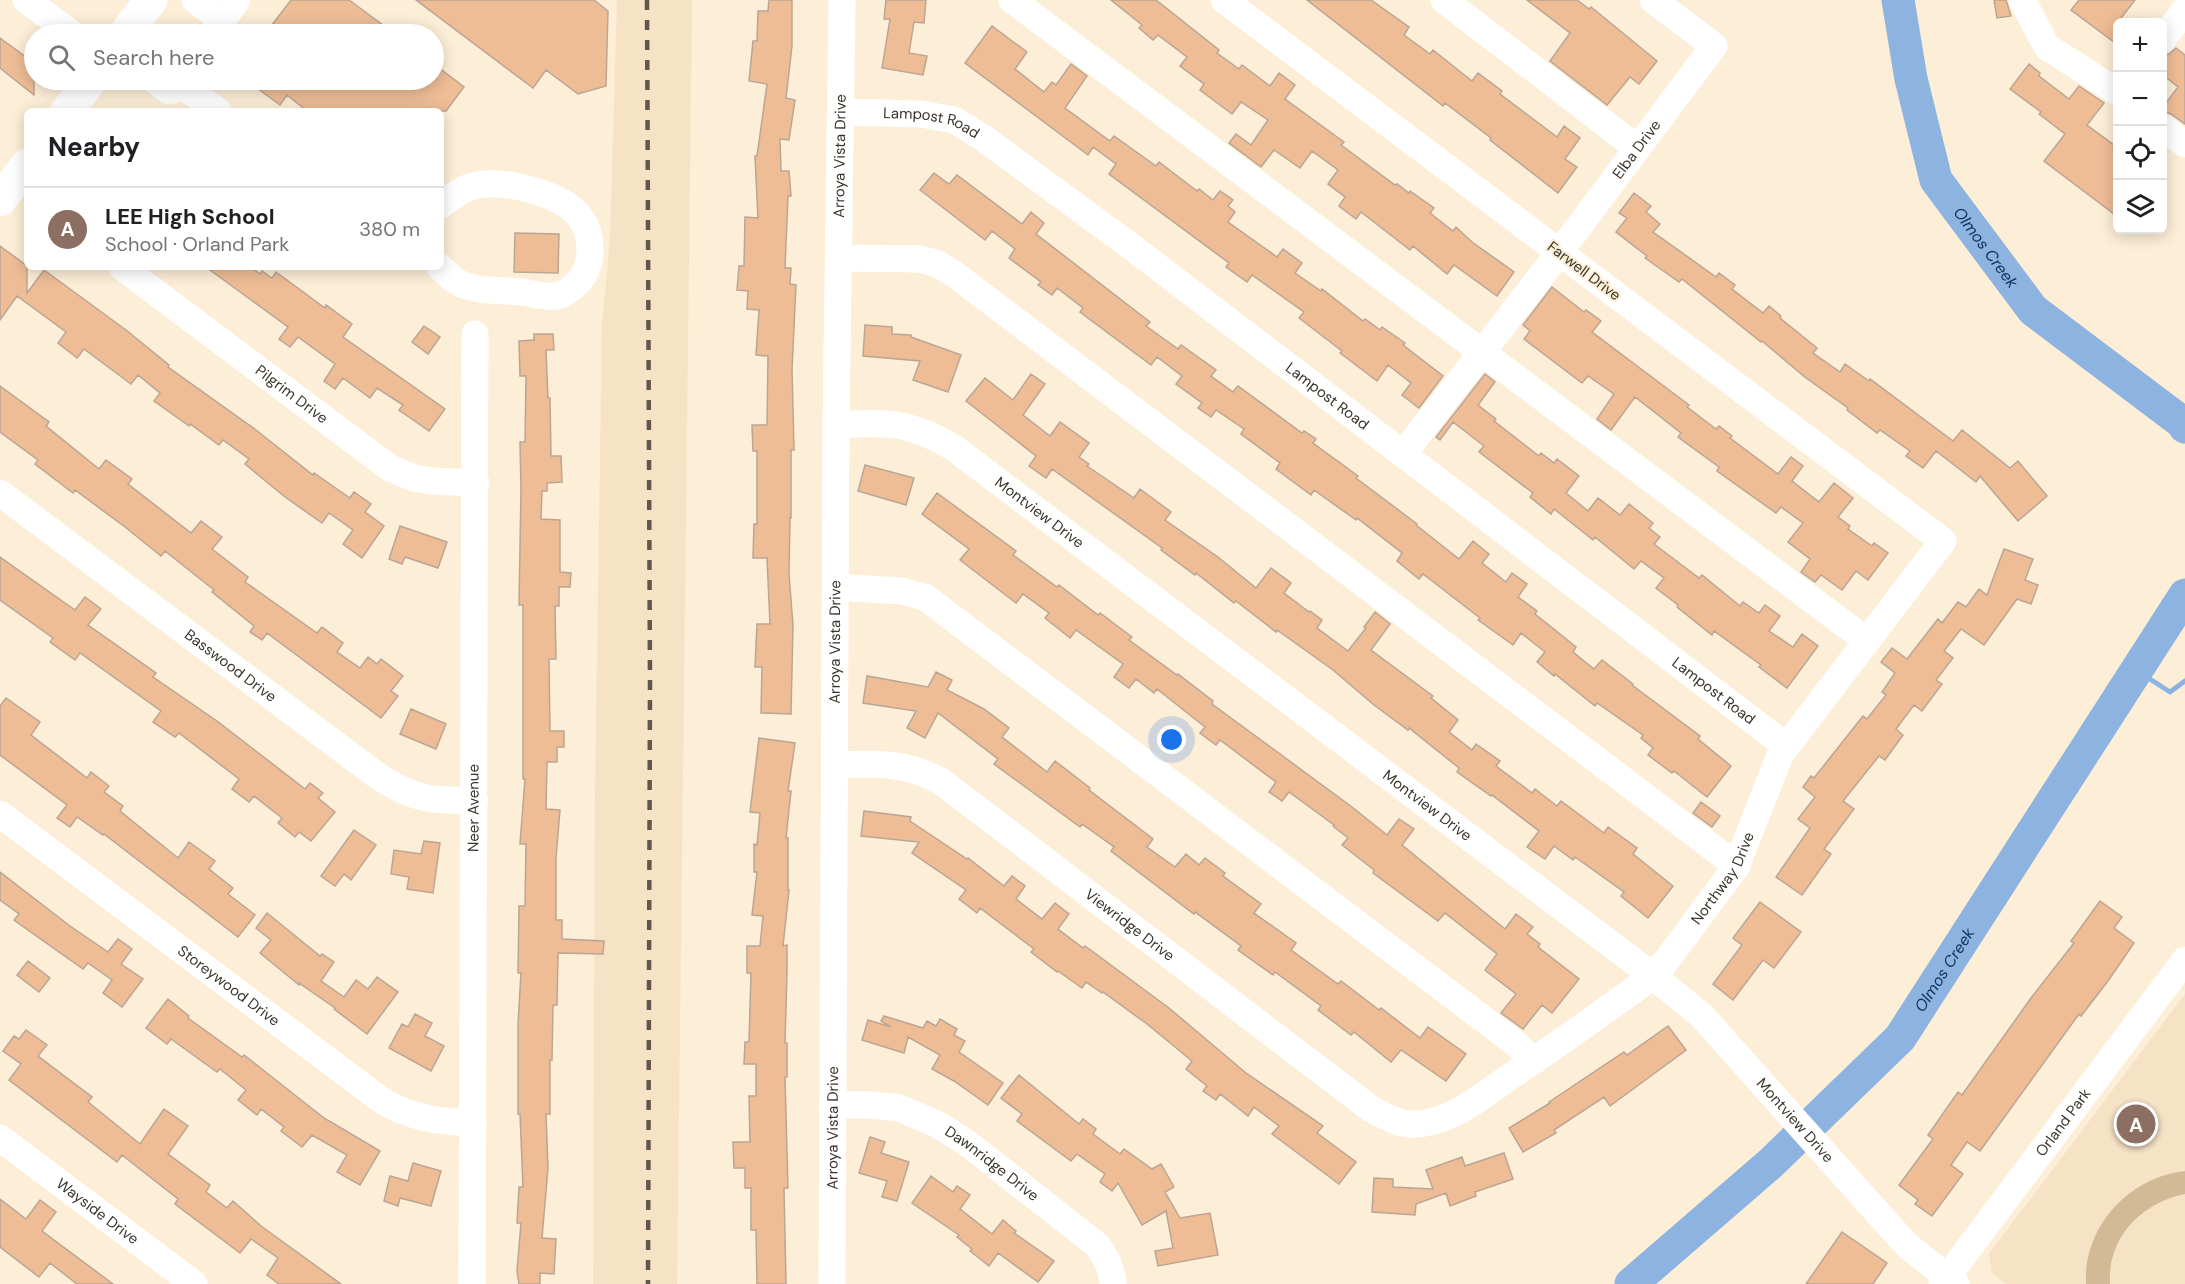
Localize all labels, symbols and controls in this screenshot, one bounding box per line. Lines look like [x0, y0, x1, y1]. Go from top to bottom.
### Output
map controls [2113, 18, 2167, 234]
button: + [2113, 18, 2167, 72]
search box [24, 24, 444, 90]
icon: search [45, 41, 78, 74]
text: Search here [93, 43, 214, 72]
button: − [2113, 72, 2167, 126]
street label: Arroya Vista Drive [829, 94, 851, 218]
street label: Lampost Road [883, 103, 983, 143]
street label: Elba Drive [1608, 116, 1665, 183]
button: locate [2113, 126, 2167, 180]
text: Nearby [48, 130, 140, 164]
button: layers [2113, 180, 2167, 234]
text: LEE High School [105, 202, 275, 231]
water label: Olmos Creek [1949, 203, 2023, 293]
text: A [60, 216, 75, 242]
text: 380 m [359, 216, 420, 242]
text: School · Orland Park [105, 231, 289, 257]
street label: Farwell Drive [1543, 237, 1625, 305]
street label: Lampost Road [1281, 358, 1373, 434]
street label: Pilgrim Drive [251, 360, 332, 428]
street label: Montview Drive [991, 472, 1088, 553]
street label: Arroya Vista Drive [825, 580, 845, 704]
street label: Basswood Drive [180, 625, 280, 707]
street label: Lampost Road [1668, 653, 1759, 729]
your location [1157, 725, 1186, 754]
street label: Neer Avenue [463, 764, 484, 852]
street label: Montview Drive [1379, 765, 1476, 846]
street label: Northway Drive [1687, 829, 1759, 929]
street label: Viewridge Drive [1081, 884, 1179, 966]
water label: Olmos Creek [1910, 923, 1980, 1016]
street label: Storeywood Drive [174, 941, 284, 1031]
street label: Arroya Vista Drive [822, 1066, 843, 1190]
street label: Montview Drive [1752, 1074, 1838, 1167]
street label: Orland Park [2031, 1084, 2096, 1161]
pin: A [2116, 1102, 2156, 1146]
street label: Dawnridge Drive [941, 1121, 1043, 1206]
street label: Wayside Drive [52, 1174, 143, 1249]

